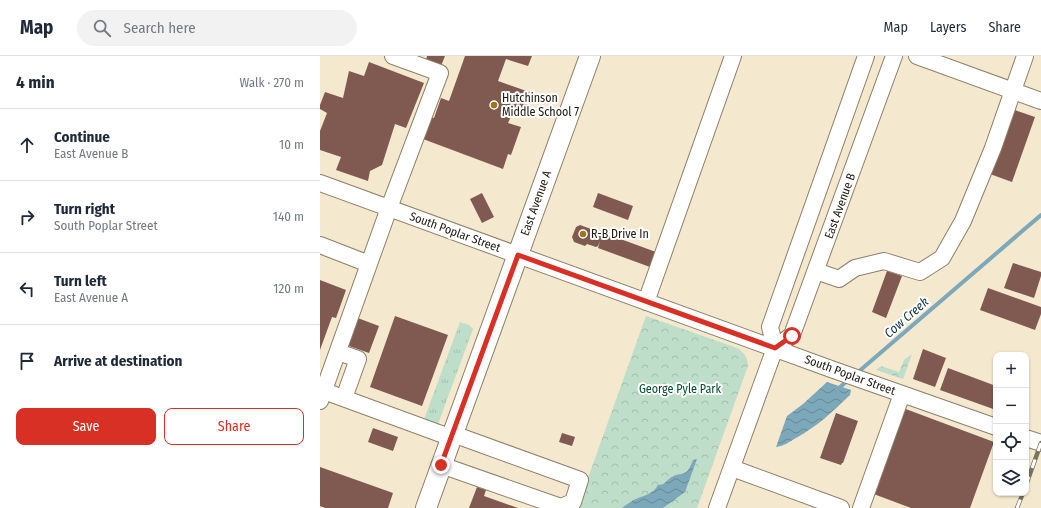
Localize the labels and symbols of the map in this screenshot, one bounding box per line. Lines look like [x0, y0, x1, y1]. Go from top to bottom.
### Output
place label: Hutchinson Middle School 7 [502, 91, 579, 119]
marker: Hutchinson Middle School 7 [489, 100, 499, 110]
street label: East Avenue A [518, 168, 554, 238]
street label: East Avenue B [822, 171, 858, 241]
street label: South Poplar Street [408, 209, 502, 255]
place label: R-B Drive In [591, 227, 649, 241]
marker: R-B Drive In [578, 229, 588, 239]
water label: Cow Creek [881, 294, 932, 341]
route start [783, 327, 801, 345]
street label: South Poplar Street [803, 352, 897, 398]
park label: George Pyle Park [639, 382, 721, 396]
route end [432, 456, 450, 474]

